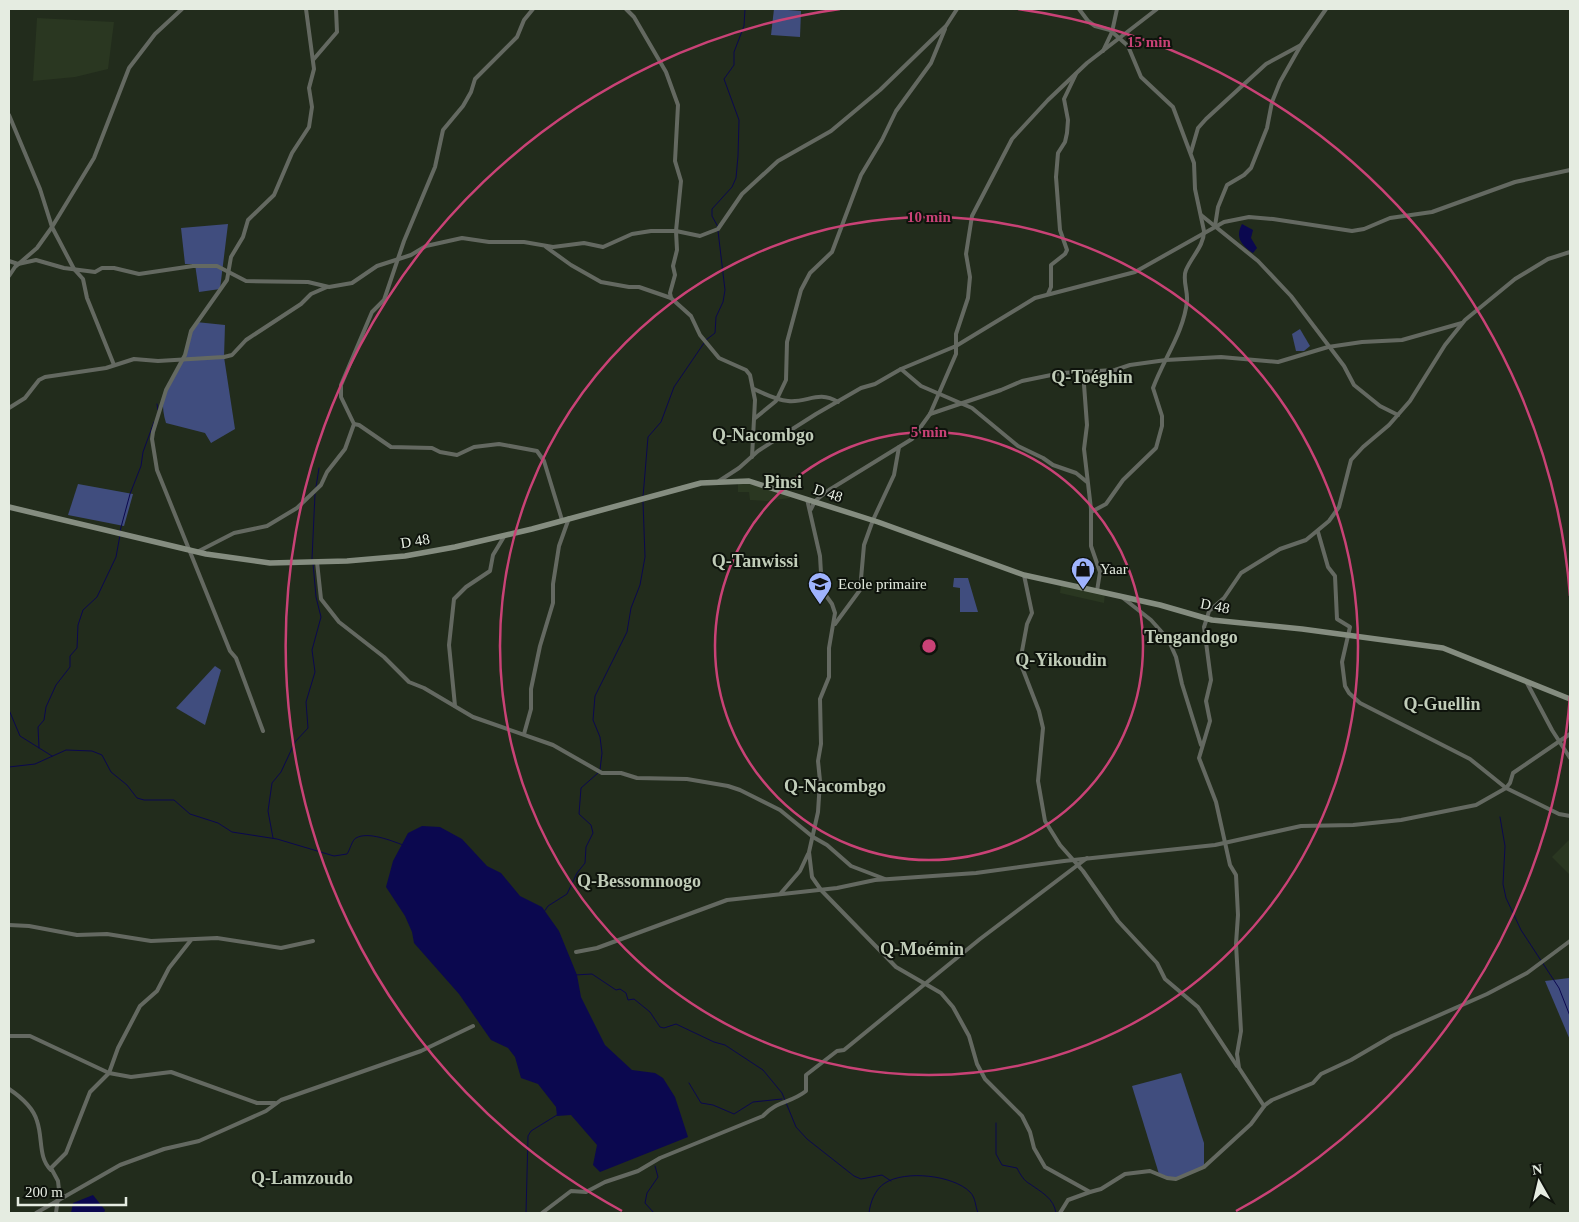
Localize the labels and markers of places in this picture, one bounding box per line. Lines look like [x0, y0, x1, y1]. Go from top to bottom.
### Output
shop icon: Yaar [1070, 556, 1096, 590]
place label: Yaar [1100, 561, 1128, 577]
school or university icon: Ecole primaire [807, 571, 833, 605]
place label: Ecole primaire [838, 576, 927, 592]
centre of rings [920, 637, 938, 655]

